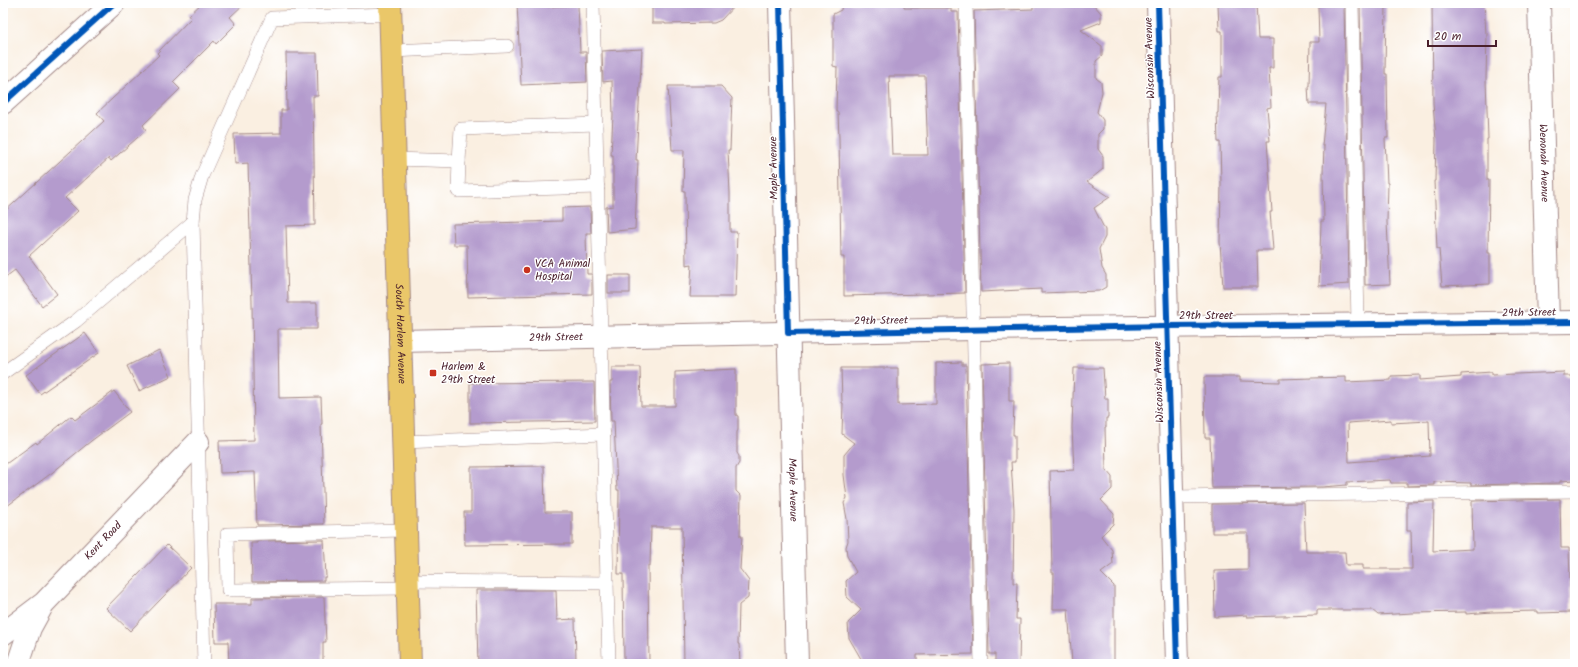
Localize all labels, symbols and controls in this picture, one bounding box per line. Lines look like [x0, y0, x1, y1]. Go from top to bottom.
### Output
street label: Wisconsin Avenue [1140, 17, 1160, 99]
scale bar [1428, 22, 1496, 48]
text: 20 m [1434, 27, 1462, 46]
street label: Wenonah Avenue [1533, 124, 1554, 202]
street label: Maple Avenue [764, 136, 784, 200]
place label: VCA Animal Hospital [535, 255, 591, 286]
marker: VCA Animal Hospital [522, 265, 532, 275]
street label: South Harlem Avenue [389, 283, 411, 384]
street label: 29th Street [1502, 304, 1557, 322]
street label: 29th Street [1179, 307, 1234, 325]
street label: 29th Street [854, 312, 909, 330]
street label: 29th Street [529, 328, 584, 347]
street label: Wisconsin Avenue [1149, 341, 1169, 423]
place label: Harlem & 29th Street [441, 358, 496, 389]
marker: Harlem & 29th Street [428, 368, 438, 378]
street label: Maple Avenue [783, 458, 802, 522]
street label: Kent Road [80, 517, 127, 565]

